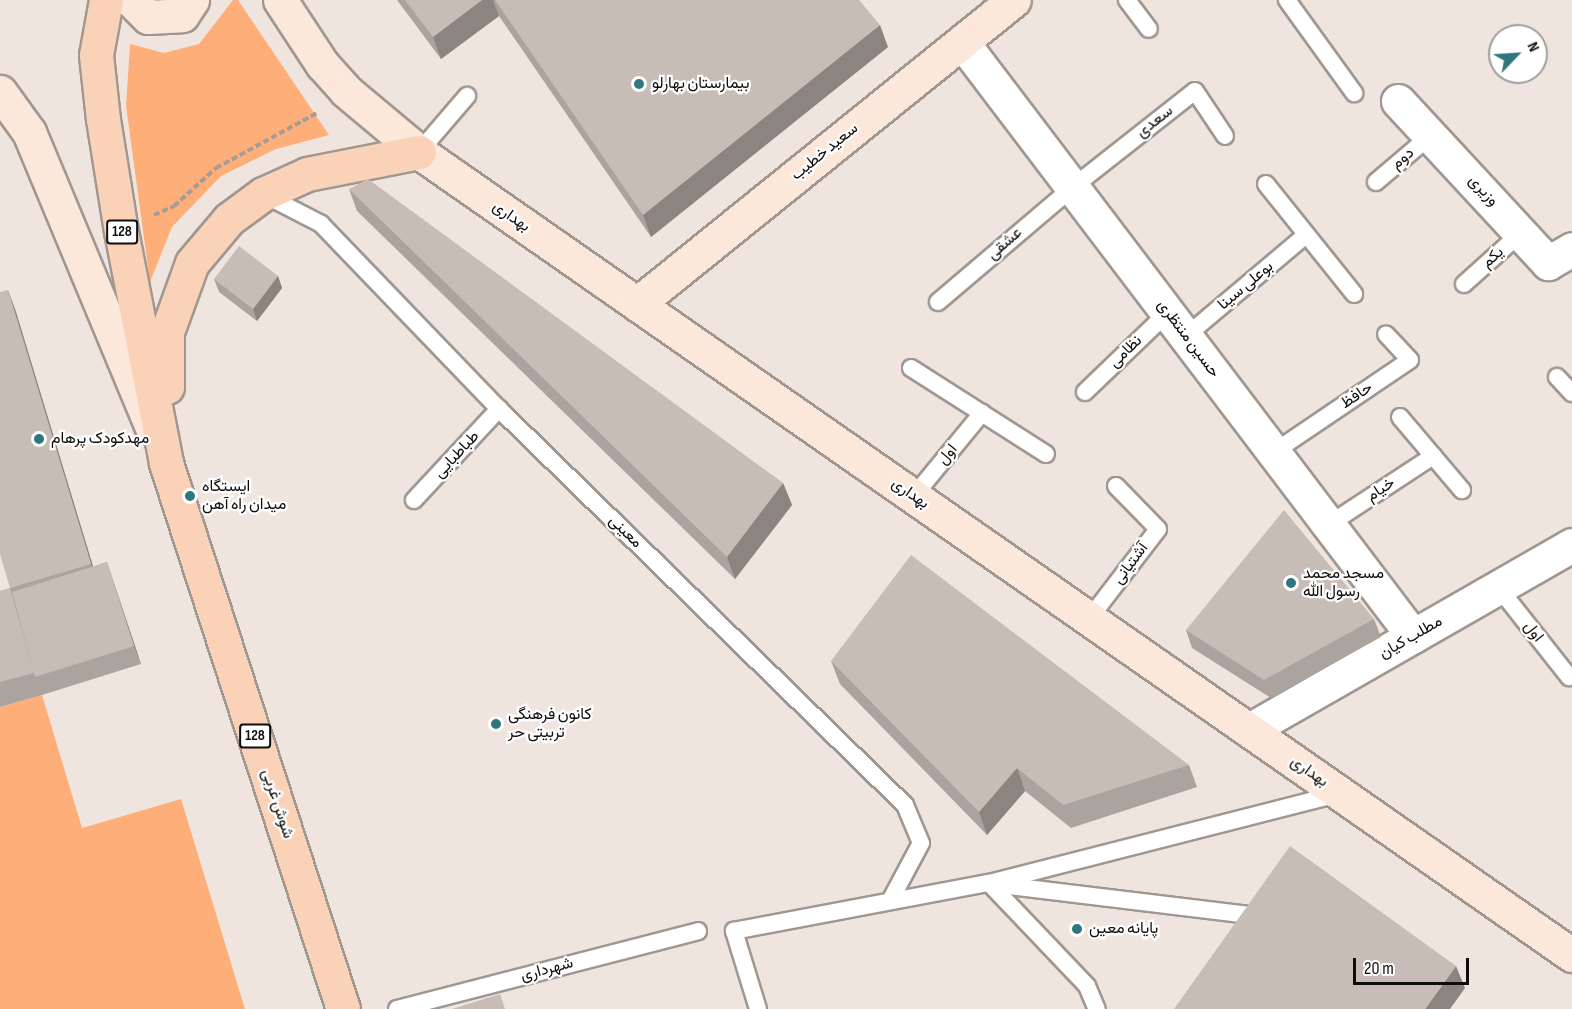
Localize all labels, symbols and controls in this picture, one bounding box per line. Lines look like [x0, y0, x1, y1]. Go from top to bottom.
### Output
north arrow [1488, 24, 1548, 84]
text: N [1523, 39, 1543, 55]
place label: بیمارستان بهارلو [652, 74, 749, 94]
marker: بیمارستان بهارلو [630, 75, 648, 93]
street label: سعدی [1133, 102, 1177, 142]
street label: سعید خطیب [788, 119, 862, 185]
street label: دوم [1388, 144, 1418, 174]
street label: وزیری [1464, 171, 1502, 211]
street label: بهداری [488, 197, 534, 237]
road number: 128 [106, 220, 138, 244]
street label: عشقی [984, 224, 1026, 264]
street label: یکم [1478, 243, 1508, 273]
street label: بوعلی سینا [1214, 257, 1278, 315]
street label: حسین منتظری [1152, 296, 1224, 382]
street label: نظامی [1105, 332, 1147, 372]
street label: حافظ [1337, 378, 1377, 414]
street label: طباطبایی [430, 427, 484, 483]
place label: مهدکودک پرهام [51, 429, 149, 449]
marker: مهدکودک پرهام [32, 432, 46, 446]
street label: اول [934, 441, 962, 469]
street label: بهداری [887, 474, 933, 514]
street label: خیام [1363, 474, 1399, 506]
place label: ایستگاه میدان راه آهن [202, 477, 286, 515]
marker: ایستگاه میدان راه آهن [183, 489, 197, 503]
street label: معینی [604, 511, 646, 553]
street label: آشتیانی [1109, 539, 1153, 589]
place label: مسجد محمد رسول الله [1303, 564, 1384, 602]
marker: مسجد محمد رسول الله [1284, 576, 1298, 590]
street label: مطلب کیان [1376, 612, 1446, 664]
street label: اول [1519, 618, 1547, 646]
place label: کانون فرهنگی تربیتی حر [508, 705, 592, 743]
marker: کانون فرهنگی تربیتی حر [489, 717, 503, 731]
road number: 128 [238, 724, 272, 748]
street label: بهداری [1286, 752, 1332, 792]
street label: شوش غربی [257, 767, 297, 841]
place label: پایانه معین [1089, 919, 1158, 939]
marker: پایانه معین [1070, 922, 1084, 936]
scale bar [1356, 946, 1472, 984]
street label: شهرداری [519, 954, 575, 986]
text: 20 m [1364, 958, 1394, 979]

